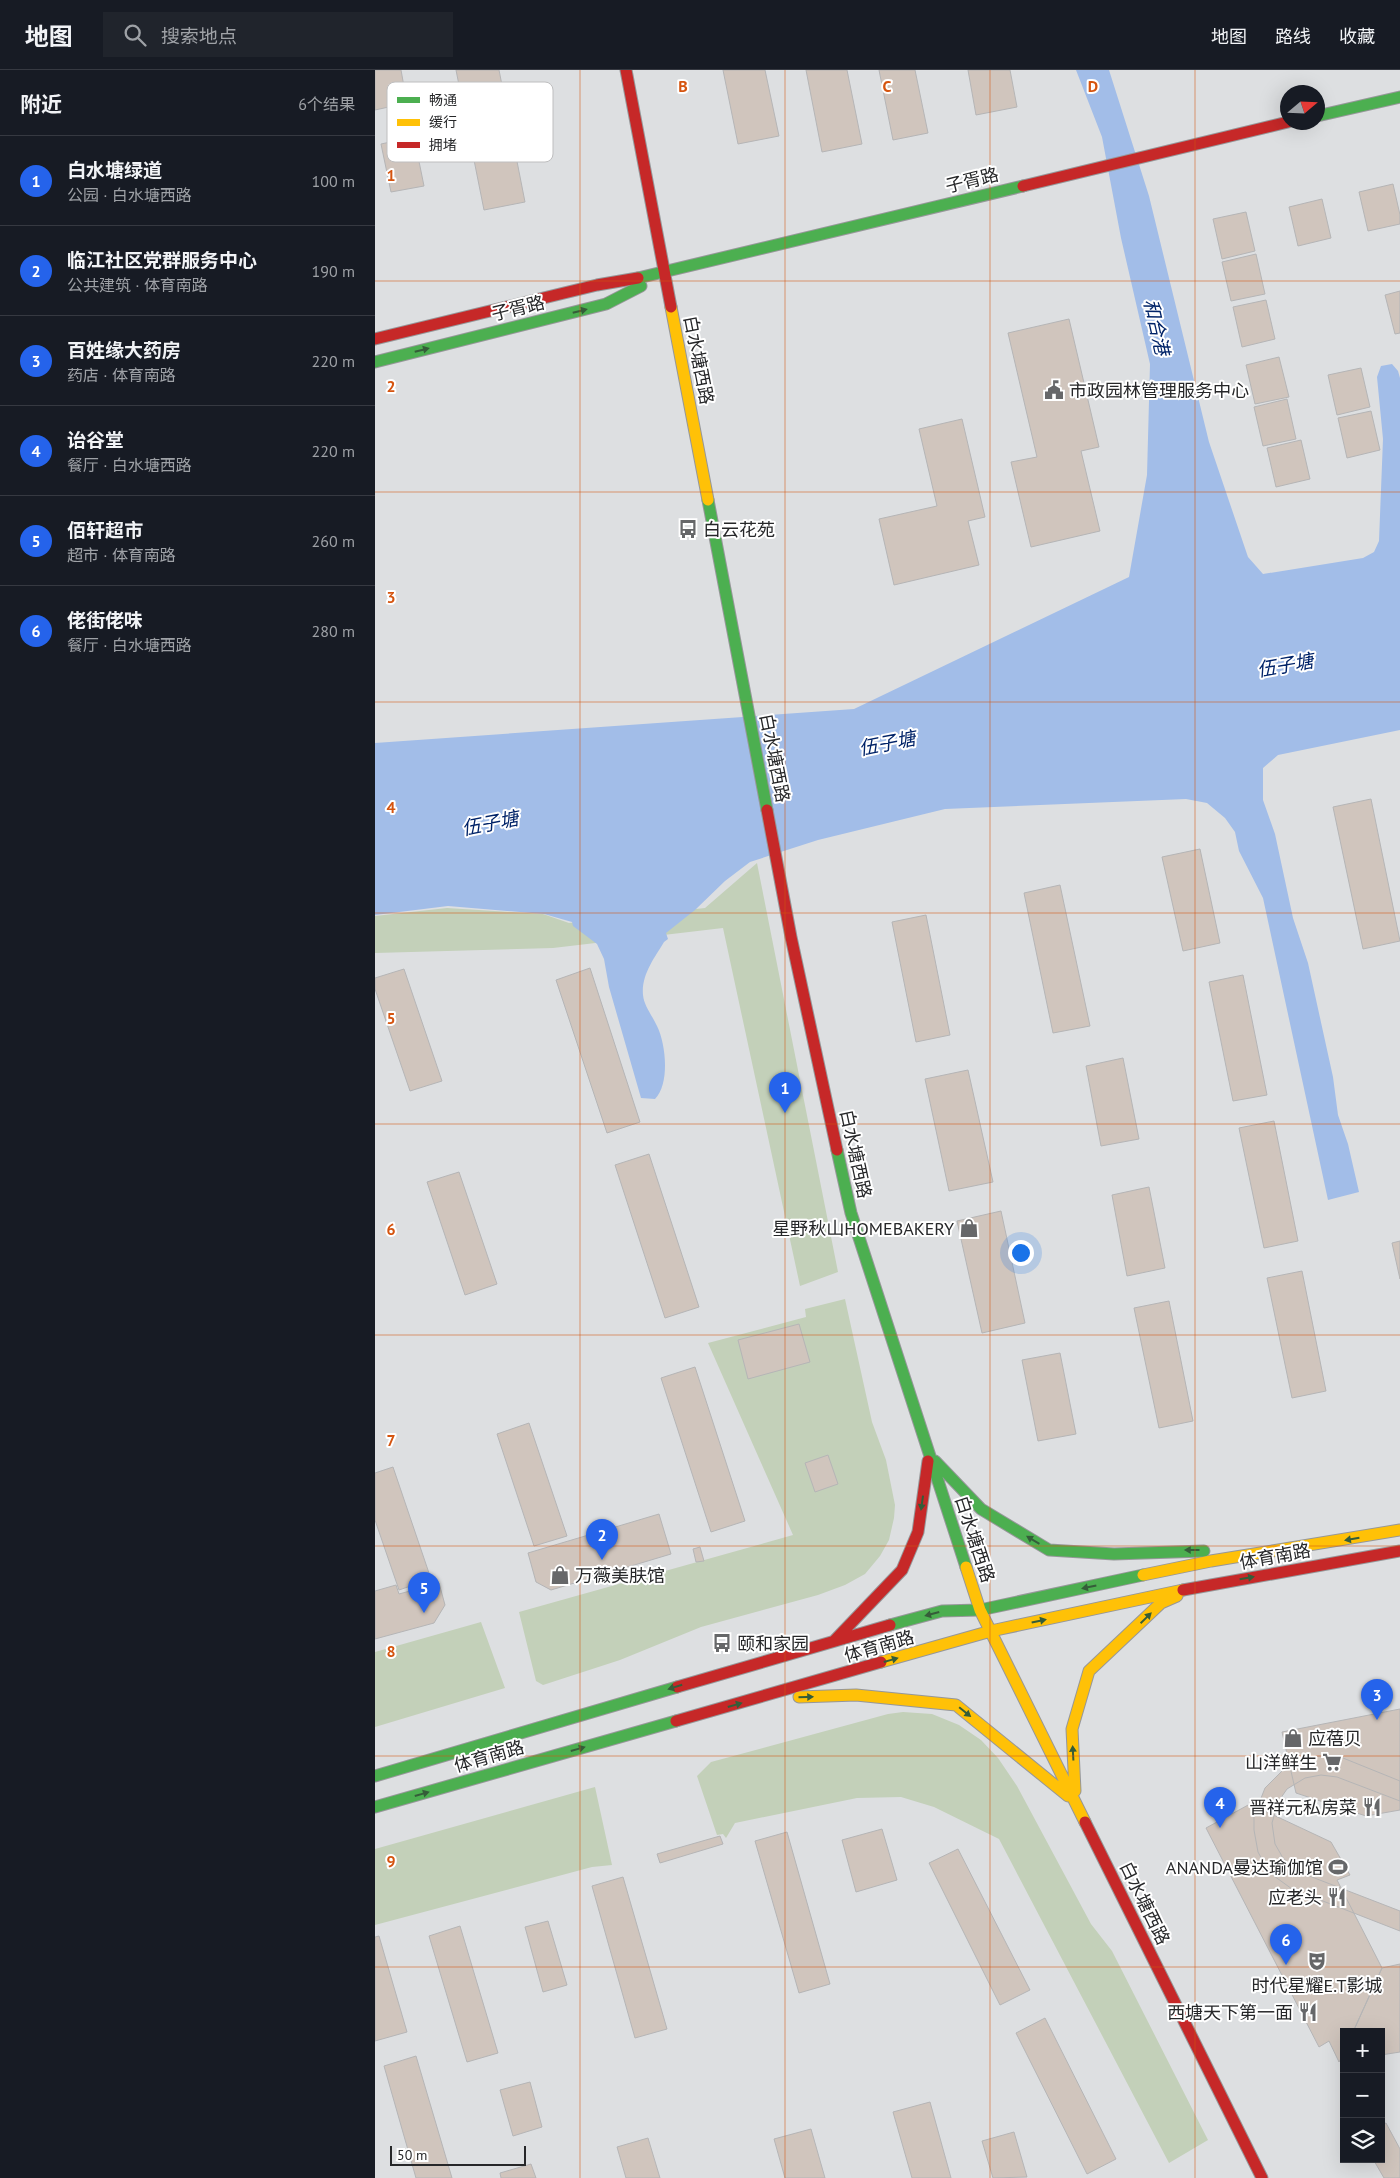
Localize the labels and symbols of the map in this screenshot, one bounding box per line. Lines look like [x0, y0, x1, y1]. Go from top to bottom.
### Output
text: B [678, 76, 688, 96]
text: C [883, 76, 892, 96]
text: D [1088, 76, 1098, 96]
legend [387, 82, 553, 162]
north arrow [1280, 85, 1325, 130]
text: 畅通 [429, 91, 457, 109]
text: 缓行 [429, 113, 457, 131]
text: 拥堵 [429, 136, 457, 154]
street label: 子胥路 [943, 162, 1001, 198]
text: 1 [386, 165, 396, 185]
street label: 子胥路 [489, 290, 547, 326]
water label: 和合港 [1139, 297, 1176, 360]
one-way arrow [572, 307, 587, 315]
street label: 白水塘西路 [679, 314, 719, 406]
one-way arrow [415, 346, 430, 354]
text: 2 [386, 376, 396, 396]
public building icon: 市政园林管理服务中心 [1043, 379, 1065, 401]
place label: 市政园林管理服务中心 [1069, 379, 1249, 402]
bus stop icon: 白云花苑 [677, 518, 699, 540]
place label: 白云花苑 [703, 518, 775, 541]
text: 3 [386, 587, 396, 607]
water label: 伍子塘 [1255, 648, 1318, 682]
street label: 白水塘西路 [755, 712, 795, 804]
water label: 伍子塘 [857, 725, 920, 760]
text: 4 [386, 797, 396, 817]
water label: 伍子塘 [460, 805, 523, 840]
text: 5 [386, 1008, 396, 1028]
pin: 1 [769, 1072, 801, 1113]
street label: 白水塘西路 [835, 1108, 877, 1200]
place label: 星野秋山HOMEBAKERY [772, 1217, 954, 1240]
shop icon: 星野秋山HOMEBAKERY [958, 1217, 980, 1239]
text: 6 [386, 1219, 396, 1239]
your location [1008, 1240, 1034, 1266]
text: 7 [386, 1430, 396, 1450]
street label: 白水塘西路 [950, 1493, 1000, 1585]
one-way arrow [918, 1495, 926, 1511]
pin: 2 [586, 1519, 618, 1560]
one-way arrow [1026, 1536, 1039, 1545]
one-way arrow [1344, 1536, 1360, 1544]
street label: 体育南路 [1238, 1538, 1312, 1574]
one-way arrow [1184, 1546, 1200, 1554]
shop icon: 万薇美肤馆 [549, 1564, 571, 1586]
place label: 万薇美肤馆 [575, 1564, 665, 1587]
pin: 5 [408, 1572, 440, 1613]
one-way arrow [1240, 1574, 1256, 1582]
one-way arrow [1082, 1583, 1097, 1591]
one-way arrow [924, 1610, 939, 1618]
one-way arrow [1140, 1612, 1152, 1624]
one-way arrow [1031, 1617, 1046, 1625]
street label: 体育南路 [841, 1625, 917, 1667]
bus stop icon: 颐和家园 [711, 1632, 733, 1654]
place label: 颐和家园 [737, 1632, 809, 1655]
text: 8 [386, 1641, 396, 1661]
one-way arrow [883, 1656, 898, 1664]
pin: 3 [1361, 1679, 1393, 1720]
one-way arrow [667, 1684, 682, 1692]
one-way arrow [798, 1692, 814, 1700]
one-way arrow [727, 1700, 742, 1708]
one-way arrow [959, 1707, 972, 1718]
shop icon: 应蓓贝 [1282, 1727, 1304, 1749]
place label: 应蓓贝 [1308, 1727, 1362, 1750]
street label: 体育南路 [451, 1735, 527, 1777]
one-way arrow [571, 1745, 586, 1753]
one-way arrow [1069, 1745, 1077, 1761]
place label: 山洋鲜生 [1245, 1751, 1317, 1774]
supermarket icon: 山洋鲜生 [1321, 1751, 1343, 1773]
pin: 4 [1204, 1787, 1236, 1828]
one-way arrow [414, 1789, 429, 1797]
place label: 晋祥元私房菜 [1249, 1796, 1357, 1819]
restaurant icon: 晋祥元私房菜 [1361, 1796, 1383, 1818]
text: 9 [386, 1851, 396, 1871]
place label: ANANDA曼达瑜伽馆 [1166, 1856, 1323, 1879]
sports icon: ANANDA曼达瑜伽馆 [1327, 1856, 1349, 1878]
street label: 白水塘西路 [1115, 1858, 1175, 1948]
place label: 应老头 [1268, 1886, 1322, 1909]
restaurant icon: 应老头 [1326, 1886, 1348, 1908]
pin: 6 [1270, 1924, 1302, 1965]
theatre icon: 时代星耀E.T影城 [1306, 1950, 1328, 1972]
place label: 时代星耀E.T影城 [1252, 1974, 1382, 1997]
place label: 西塘天下第一面 [1167, 2001, 1293, 2024]
restaurant icon: 西塘天下第一面 [1297, 2001, 1319, 2023]
scale bar [390, 2143, 526, 2166]

